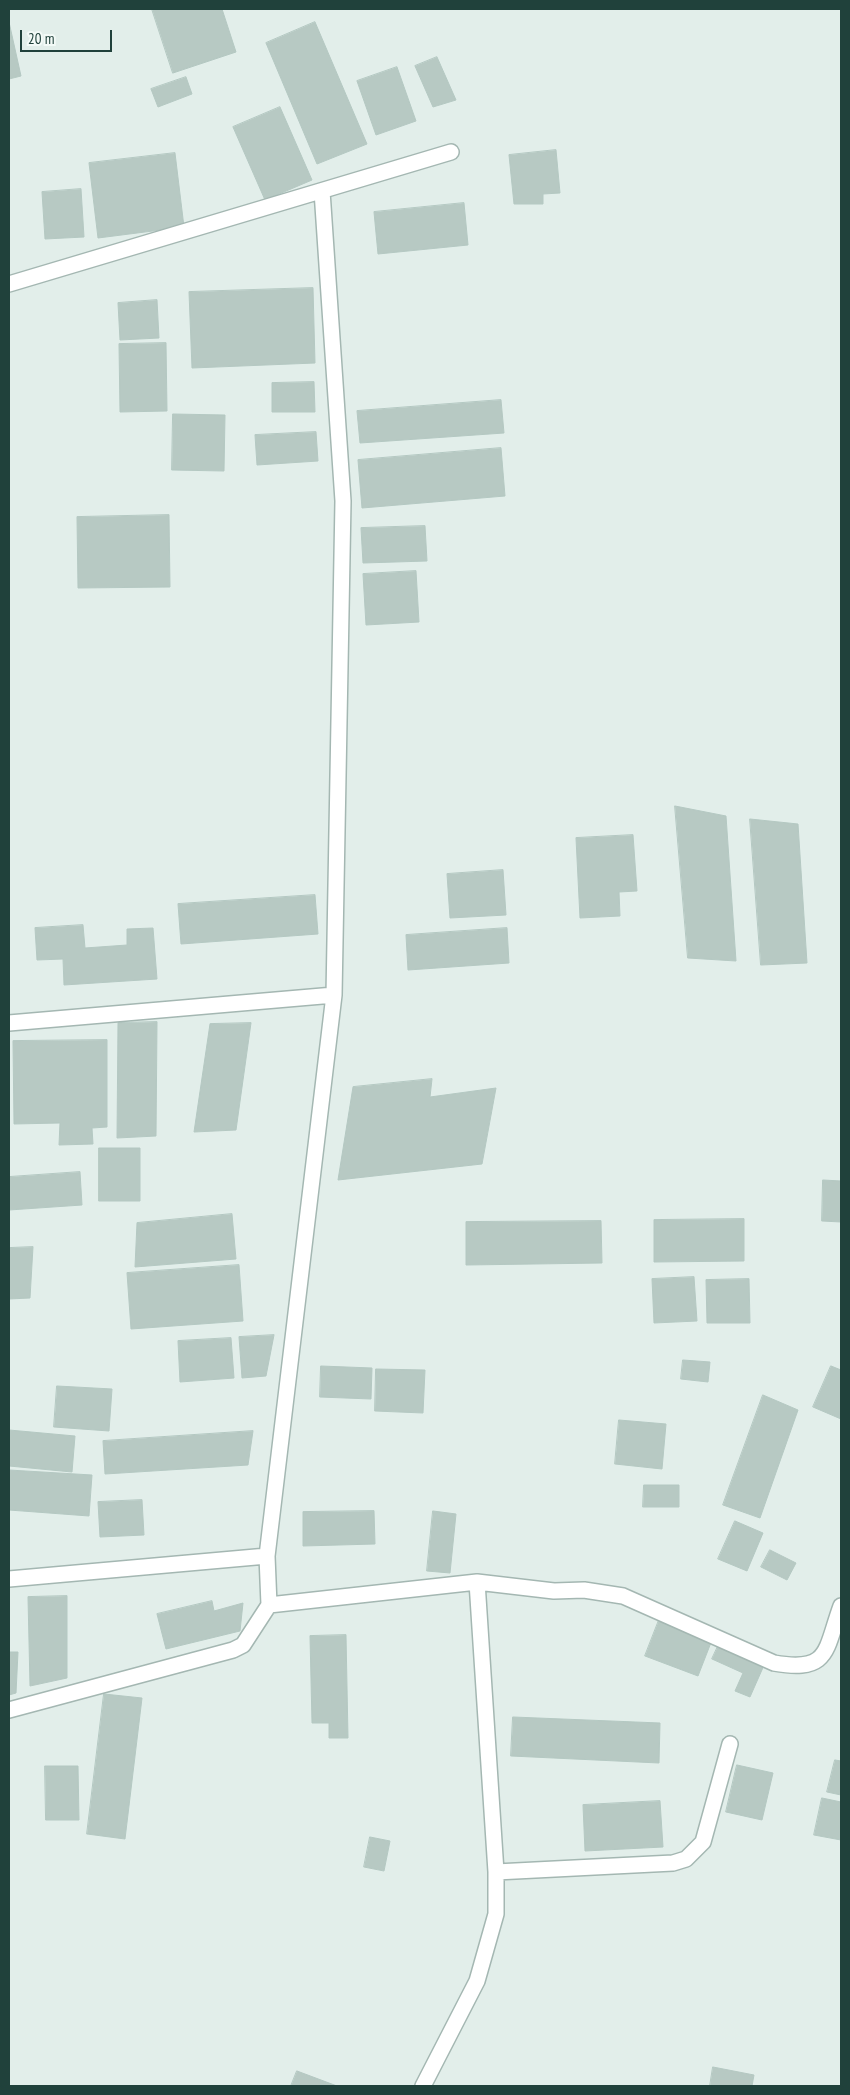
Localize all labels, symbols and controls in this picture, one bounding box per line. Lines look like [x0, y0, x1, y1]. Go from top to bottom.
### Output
scale bar [22, 20, 115, 52]
text: 20 m [28, 29, 54, 48]

